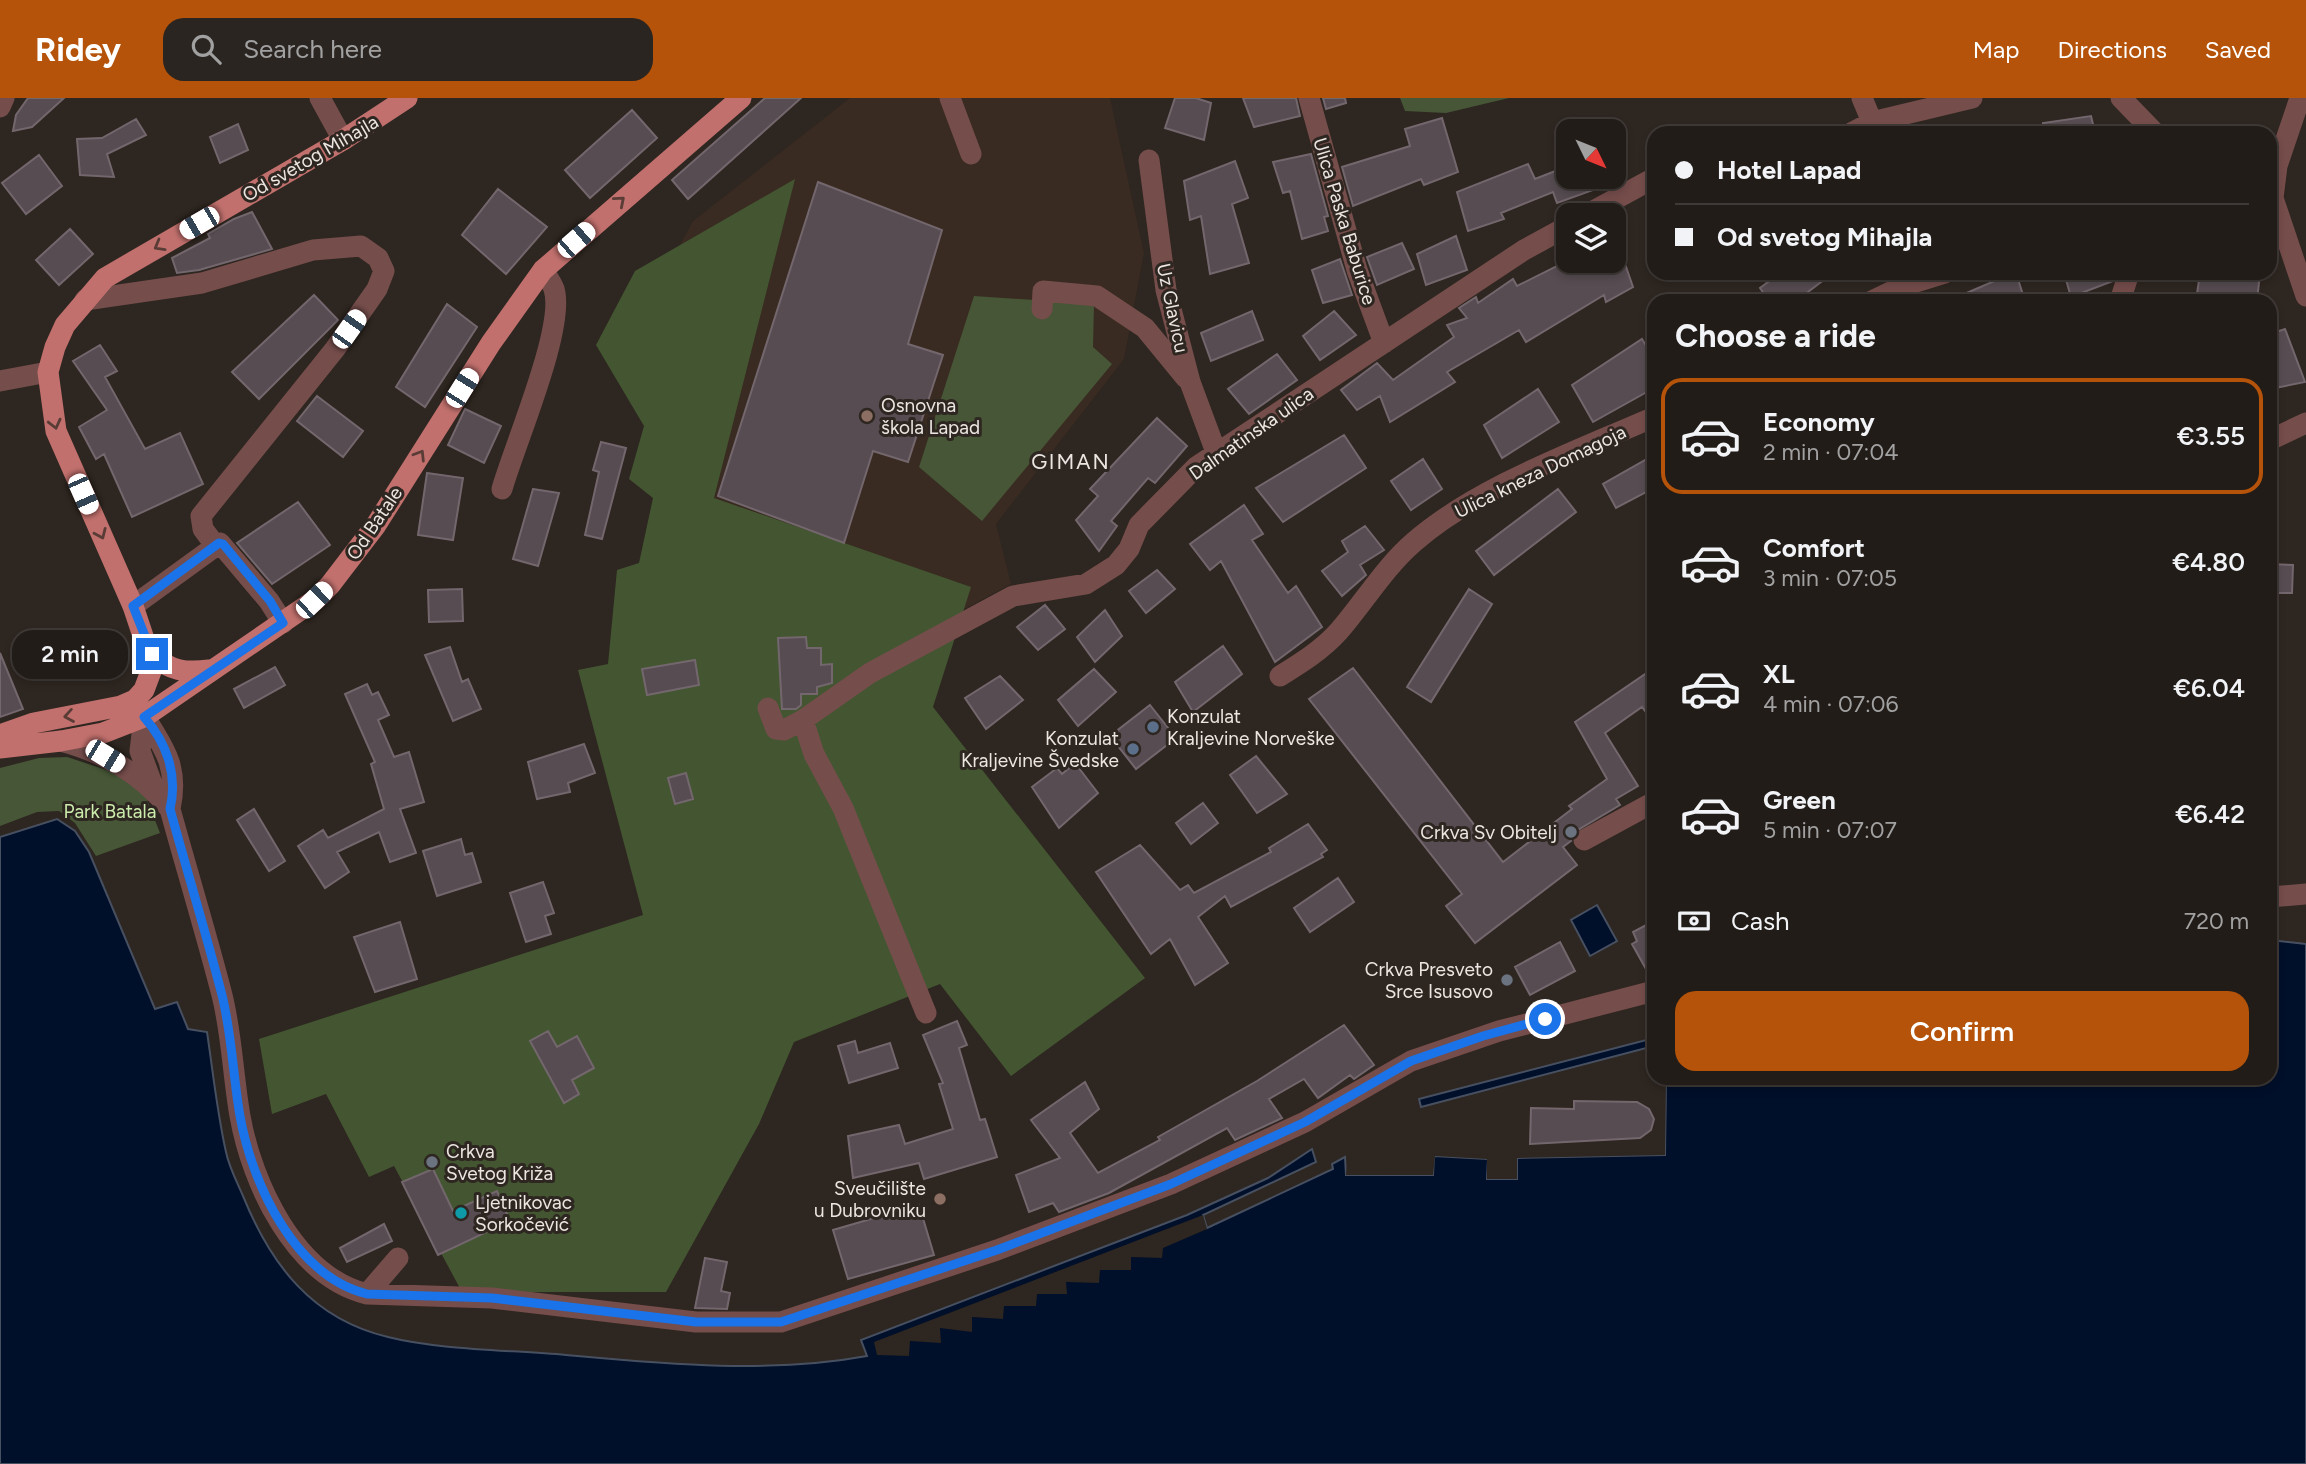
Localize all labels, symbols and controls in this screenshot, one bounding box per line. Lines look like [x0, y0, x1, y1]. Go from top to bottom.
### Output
search box [163, 18, 653, 81]
text: Ridey [35, 30, 121, 69]
icon: search [187, 30, 225, 68]
text: Search here [243, 33, 382, 65]
text: Map [1973, 35, 2019, 64]
text: Directions [2057, 35, 2167, 64]
text: Saved [2205, 35, 2271, 64]
street label: Od svetog Mihajla [238, 110, 382, 207]
north arrow [1556, 119, 1626, 189]
map controls [1556, 119, 1626, 273]
street label: Ulica Paska Baburice [1308, 135, 1381, 308]
text: Hotel Lapad [1717, 154, 1862, 186]
one-way arrow [612, 197, 625, 209]
car [176, 203, 223, 243]
button: layers [1556, 203, 1626, 273]
car [554, 218, 599, 262]
text: Od svetog Mihajla [1717, 221, 1932, 253]
one-way arrow [154, 238, 167, 251]
street label: Uz Glavicu [1152, 261, 1193, 355]
car [329, 306, 370, 352]
text: Choose a ride [1675, 317, 1876, 355]
car [442, 365, 483, 411]
street label: Dalmatinska ulica [1185, 382, 1318, 485]
place label: Osnovna škola Lapad [881, 394, 980, 439]
icon: car [1679, 405, 1742, 468]
text: Economy [1763, 406, 1875, 438]
marker: Osnovna škola Lapad [859, 408, 875, 424]
one-way arrow [47, 418, 61, 430]
street label: Ulica kneza Domagoja [1451, 420, 1630, 523]
text: €3.55 [2177, 420, 2245, 452]
text: 2 min · 07:04 [1763, 438, 1898, 466]
district label: GIMAN [1031, 449, 1111, 474]
one-way arrow [411, 450, 424, 463]
car [65, 471, 102, 517]
street label: Od Batale [342, 482, 407, 564]
one-way arrow [93, 527, 107, 539]
icon: car [1679, 531, 1742, 594]
text: Comfort [1763, 532, 1865, 564]
text: €4.80 [2172, 546, 2245, 578]
text: 3 min · 07:05 [1763, 564, 1897, 592]
car [292, 578, 337, 622]
callout: 2 min [12, 630, 128, 678]
route end [136, 638, 168, 670]
text: 2 min [41, 640, 99, 668]
icon: car [1679, 657, 1742, 720]
text: XL [1763, 658, 1795, 690]
text: €6.04 [2173, 672, 2245, 704]
text: 4 min · 07:06 [1763, 690, 1899, 718]
place label: Konzulat Kraljevine Norveške [1167, 705, 1335, 750]
one-way arrow [63, 708, 75, 723]
marker: Konzulat Kraljevine Norveške [1145, 719, 1161, 735]
place label: Konzulat Kraljevine Švedske [961, 727, 1119, 772]
car [82, 736, 129, 776]
marker: Konzulat Kraljevine Švedske [1125, 741, 1141, 757]
icon: car [1679, 783, 1742, 846]
text: Green [1763, 784, 1836, 816]
text: €6.42 [2175, 798, 2245, 830]
park label: Park Batala [64, 800, 156, 823]
text: 5 min · 07:07 [1763, 816, 1897, 844]
place label: Crkva Sv Obitelj [1420, 821, 1557, 844]
marker: Crkva Sv Obitelj [1563, 824, 1579, 840]
icon: cash [1675, 902, 1713, 940]
text: Cash [1731, 905, 1790, 937]
text: 720 m [2184, 907, 2249, 935]
place label: Crkva Presveto Srce Isusovo [1365, 958, 1493, 1003]
marker: Crkva Presveto Srce Isusovo [1499, 972, 1515, 988]
button: Confirm [1675, 991, 2249, 1071]
route start [1529, 1003, 1561, 1035]
place label: Crkva Svetog Križa [446, 1140, 553, 1185]
marker: Crkva Svetog Križa [424, 1154, 440, 1170]
place label: Sveučilište u Dubrovniku [814, 1177, 926, 1222]
place label: Ljetnikovac Sorkočević [475, 1191, 572, 1236]
marker: Sveučilište u Dubrovniku [932, 1191, 948, 1207]
marker: Ljetnikovac Sorkočević [453, 1205, 469, 1221]

